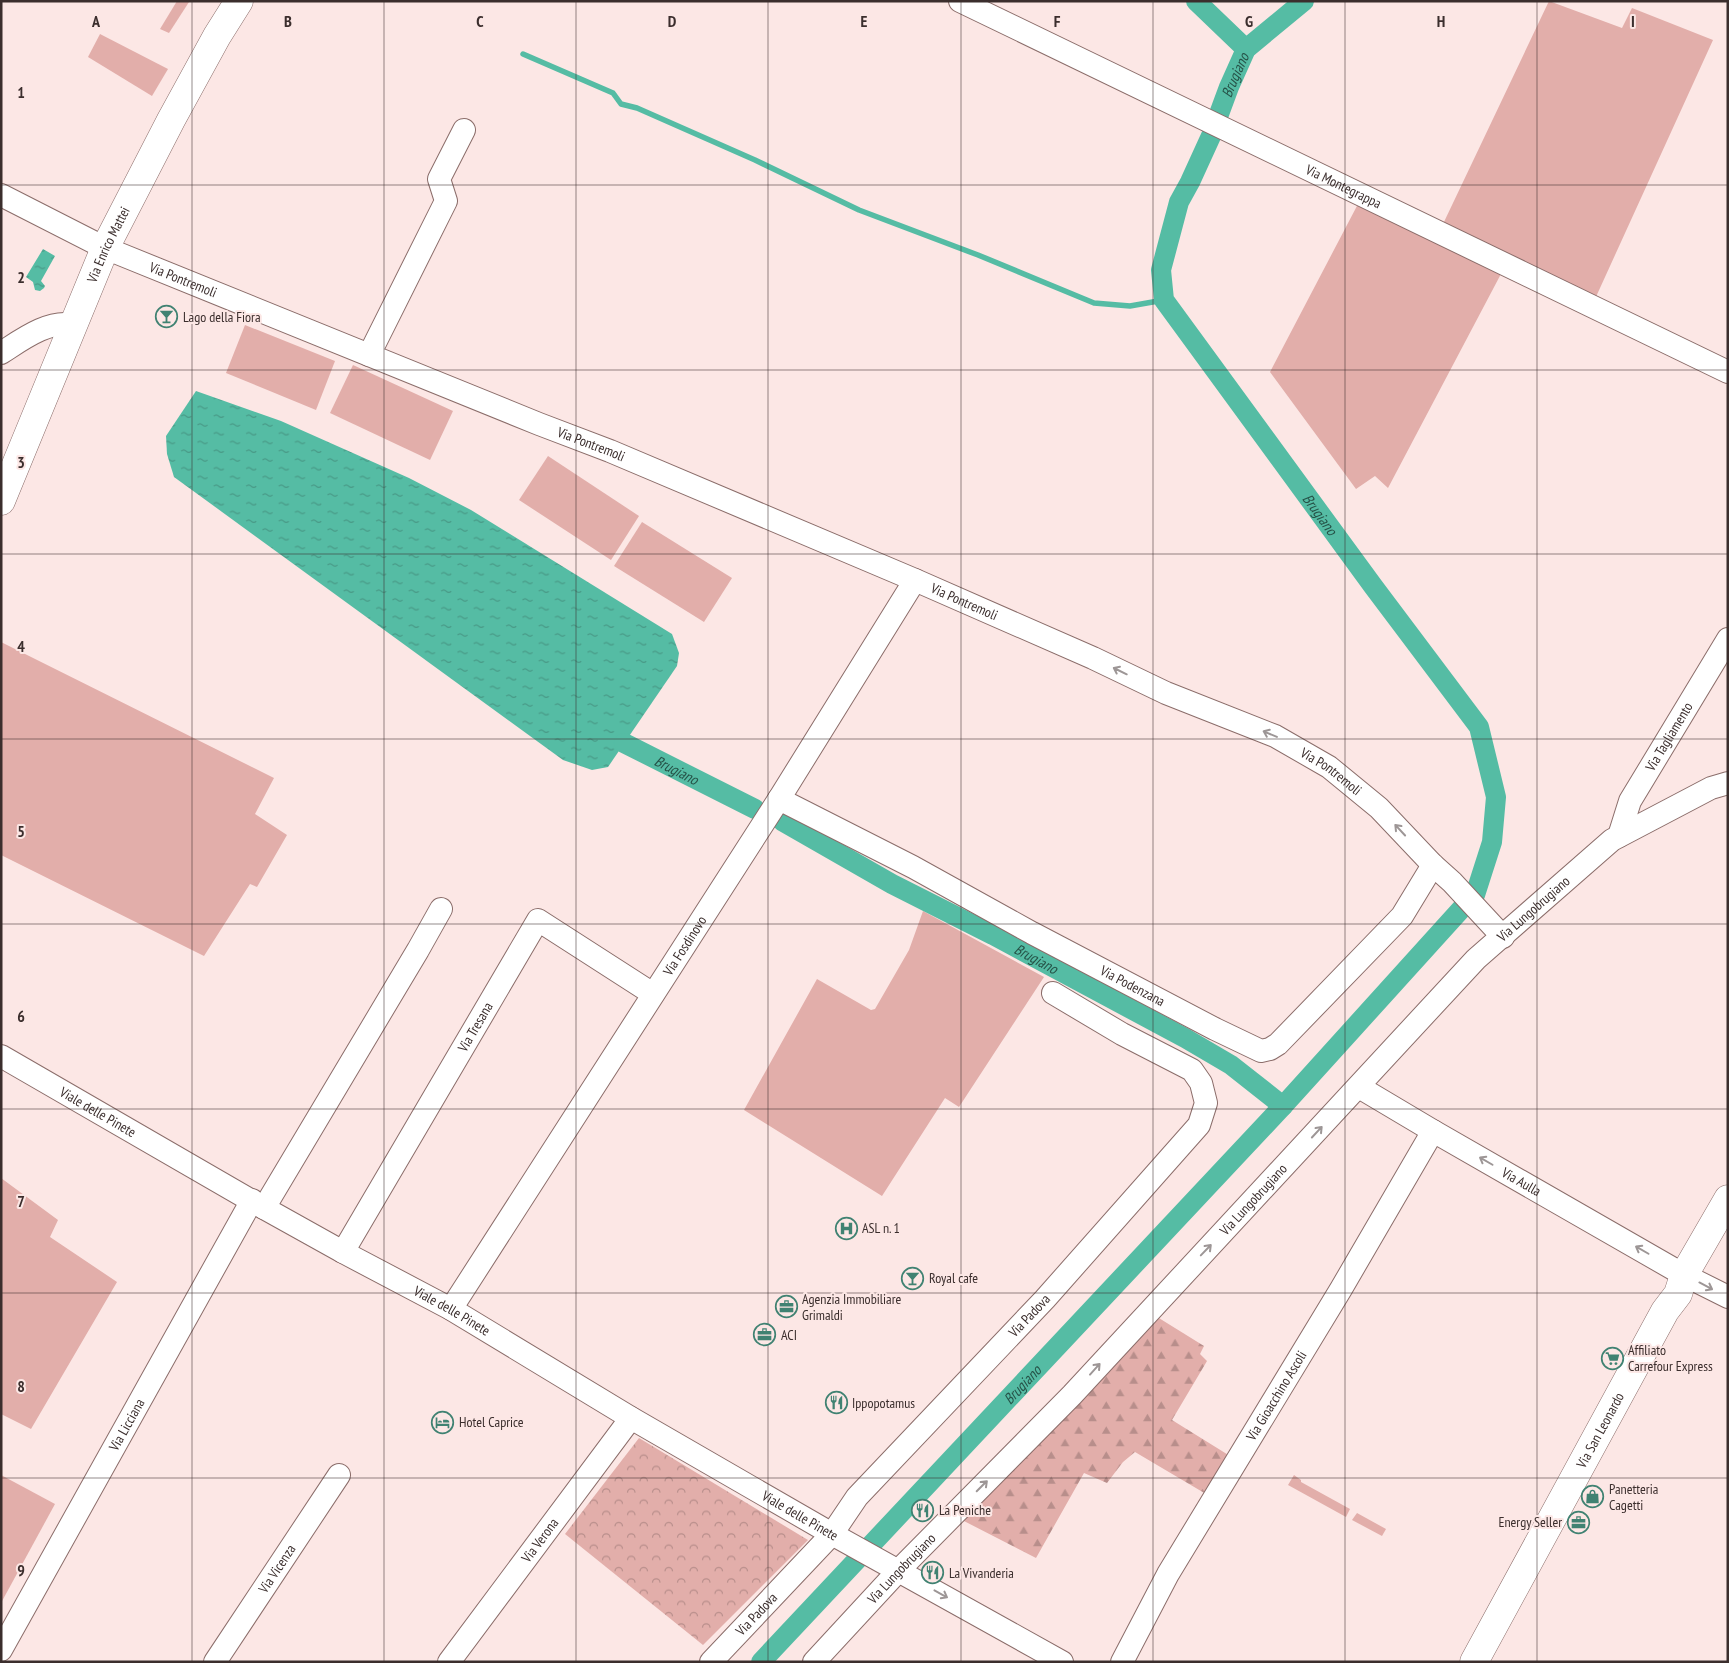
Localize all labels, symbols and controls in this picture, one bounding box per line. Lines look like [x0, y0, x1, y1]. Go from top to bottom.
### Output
text: A [91, 11, 101, 31]
text: B [284, 11, 292, 31]
text: C [476, 11, 484, 31]
text: D [668, 11, 677, 31]
text: E [861, 11, 868, 31]
text: F [1054, 11, 1061, 31]
text: G [1245, 11, 1253, 31]
text: H [1437, 11, 1445, 31]
text: I [1631, 11, 1635, 31]
water label: Brugiano [1217, 48, 1253, 100]
text: 1 [17, 82, 25, 102]
street label: Via Montegrappa [1302, 160, 1384, 212]
street label: Via Enrico Mattei [82, 203, 134, 286]
street label: Via Pontremoli [146, 258, 219, 301]
text: 2 [17, 267, 25, 287]
bar icon: Lago della Fiora [155, 305, 179, 329]
place label: Lago della Fiora [183, 308, 261, 326]
street label: Via Pontremoli [554, 422, 628, 465]
text: 3 [17, 452, 25, 472]
water label: Brugiano [1299, 490, 1343, 540]
street label: Via Pontremoli [927, 579, 1001, 624]
text: 4 [17, 636, 25, 656]
one-way arrow [1113, 666, 1128, 676]
street label: Via Tagliamento [1641, 699, 1697, 775]
one-way arrow [1263, 729, 1278, 739]
street label: Via Pontremoli [1296, 743, 1365, 799]
water label: Brugiano [652, 751, 703, 789]
text: 5 [17, 821, 25, 841]
one-way arrow [1394, 823, 1406, 836]
street label: Via Lungobrugiano [1492, 872, 1574, 946]
street label: Via Fosdinovo [658, 912, 710, 980]
water label: Brugiano [1011, 939, 1063, 978]
street label: Via Podenzana [1096, 961, 1168, 1010]
street label: Via Tresana [453, 999, 497, 1056]
text: 6 [17, 1006, 25, 1026]
street label: Viale delle Pinete [56, 1082, 140, 1141]
one-way arrow [1311, 1125, 1323, 1138]
one-way arrow [1479, 1156, 1493, 1166]
street label: Via Lungobrugiano [1215, 1160, 1291, 1240]
street label: Via Aulla [1498, 1163, 1544, 1200]
text: 7 [17, 1191, 25, 1211]
hospital icon: ASL n. 1 [834, 1216, 858, 1240]
place label: ASL n. 1 [862, 1219, 900, 1237]
one-way arrow [1200, 1244, 1212, 1257]
one-way arrow [1636, 1245, 1650, 1255]
bar icon: Royal cafe [901, 1266, 925, 1290]
place label: Royal cafe [929, 1269, 978, 1287]
street label: Viale delle Pinete [410, 1281, 494, 1340]
one-way arrow [1699, 1281, 1713, 1291]
place label: Agenzia Immobiliare Grimaldi [802, 1290, 901, 1324]
street label: Via Padova [1004, 1290, 1054, 1342]
office icon: Agenzia Immobiliare Grimaldi [774, 1295, 798, 1319]
office icon: ACI [753, 1323, 777, 1347]
place label: ACI [781, 1326, 797, 1344]
place label: Affiliato Carrefour Express [1628, 1341, 1713, 1375]
supermarket icon: Affiliato Carrefour Express [1600, 1346, 1624, 1370]
street label: Via Gioacchino Ascoli [1242, 1347, 1310, 1445]
water label: Brugiano [999, 1360, 1046, 1408]
one-way arrow [1089, 1363, 1101, 1376]
text: 8 [17, 1376, 25, 1396]
street label: Via San Leonardo [1572, 1389, 1628, 1472]
restaurant icon: Ippopotamus [824, 1391, 848, 1415]
place label: Ippopotamus [852, 1394, 915, 1412]
street label: Via Licciana [104, 1395, 148, 1455]
hotel icon: Hotel Caprice [431, 1410, 455, 1434]
place label: Hotel Caprice [459, 1413, 524, 1431]
one-way arrow [976, 1480, 988, 1492]
place label: Panetteria Cagetti [1609, 1480, 1658, 1514]
shop icon: Panetteria Cagetti [1581, 1485, 1605, 1509]
street label: Viale delle Pinete [758, 1486, 842, 1545]
restaurant icon: La Peniche [911, 1498, 935, 1522]
place label: La Peniche [939, 1501, 991, 1519]
office icon: Energy Seller [1566, 1510, 1590, 1534]
place label: Energy Seller [1498, 1513, 1562, 1531]
street label: Via Verona [517, 1514, 562, 1567]
street label: Via Lungobrugiano [863, 1529, 939, 1608]
street label: Via Vicenza [254, 1541, 300, 1597]
text: 9 [17, 1560, 25, 1580]
restaurant icon: La Vivanderia [921, 1561, 945, 1585]
place label: La Vivanderia [949, 1564, 1014, 1582]
street label: Via Padova [731, 1589, 781, 1640]
one-way arrow [934, 1590, 948, 1600]

